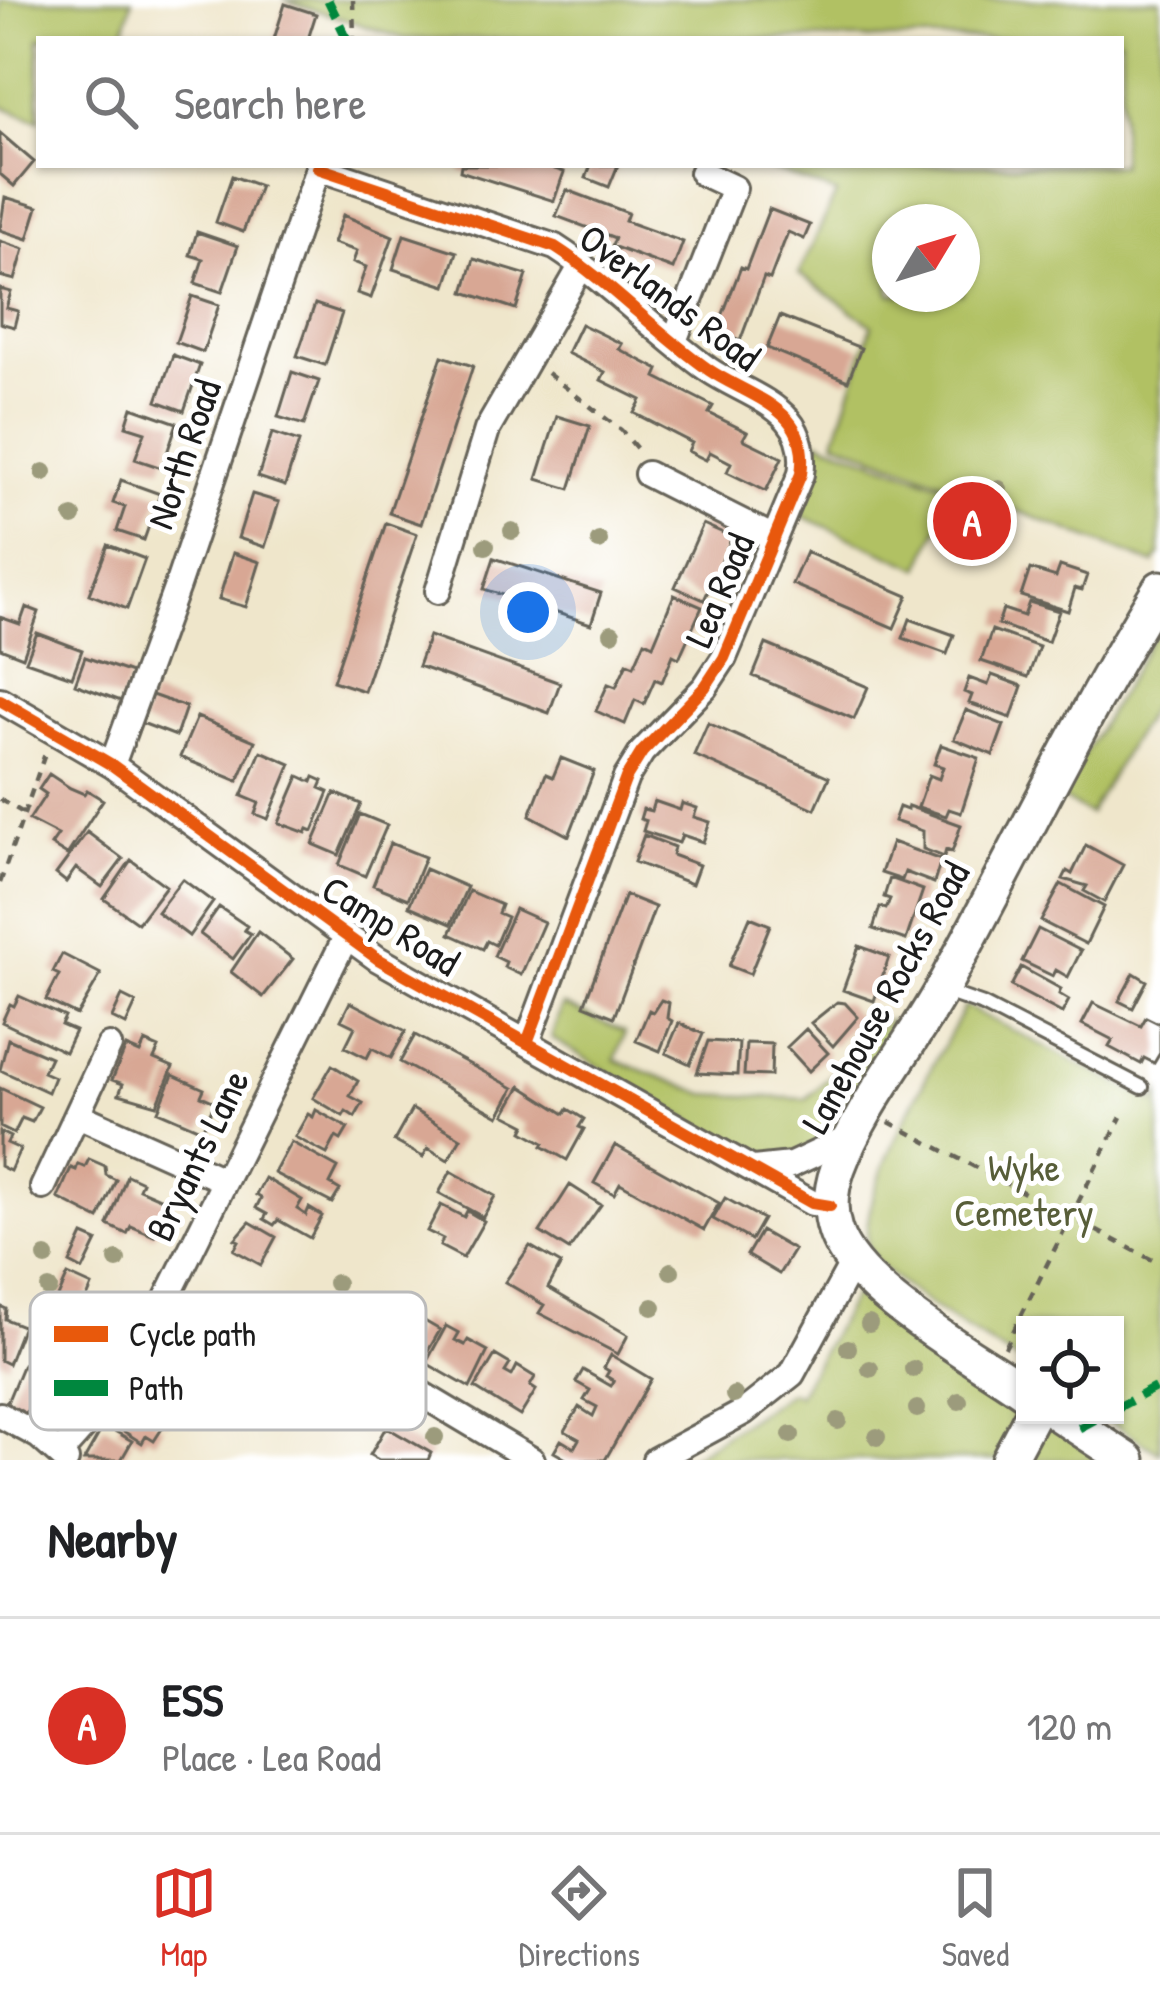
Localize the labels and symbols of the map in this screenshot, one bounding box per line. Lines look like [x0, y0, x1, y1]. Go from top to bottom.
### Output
north arrow [872, 204, 980, 312]
street label: Overlands Road [569, 211, 772, 382]
street label: North Road [132, 372, 233, 535]
pin: A [933, 476, 1011, 566]
street label: Lea Road [671, 525, 766, 655]
your location [498, 582, 558, 642]
street label: Lanehouse Rocks Road [788, 851, 981, 1142]
street label: Camp Road [312, 862, 470, 988]
street label: Bryants Lane [132, 1060, 261, 1249]
park label: Wyke Cemetery [954, 1140, 1094, 1238]
legend [30, 1292, 426, 1430]
text: Cycle path [129, 1312, 256, 1357]
text: Path [129, 1366, 183, 1410]

